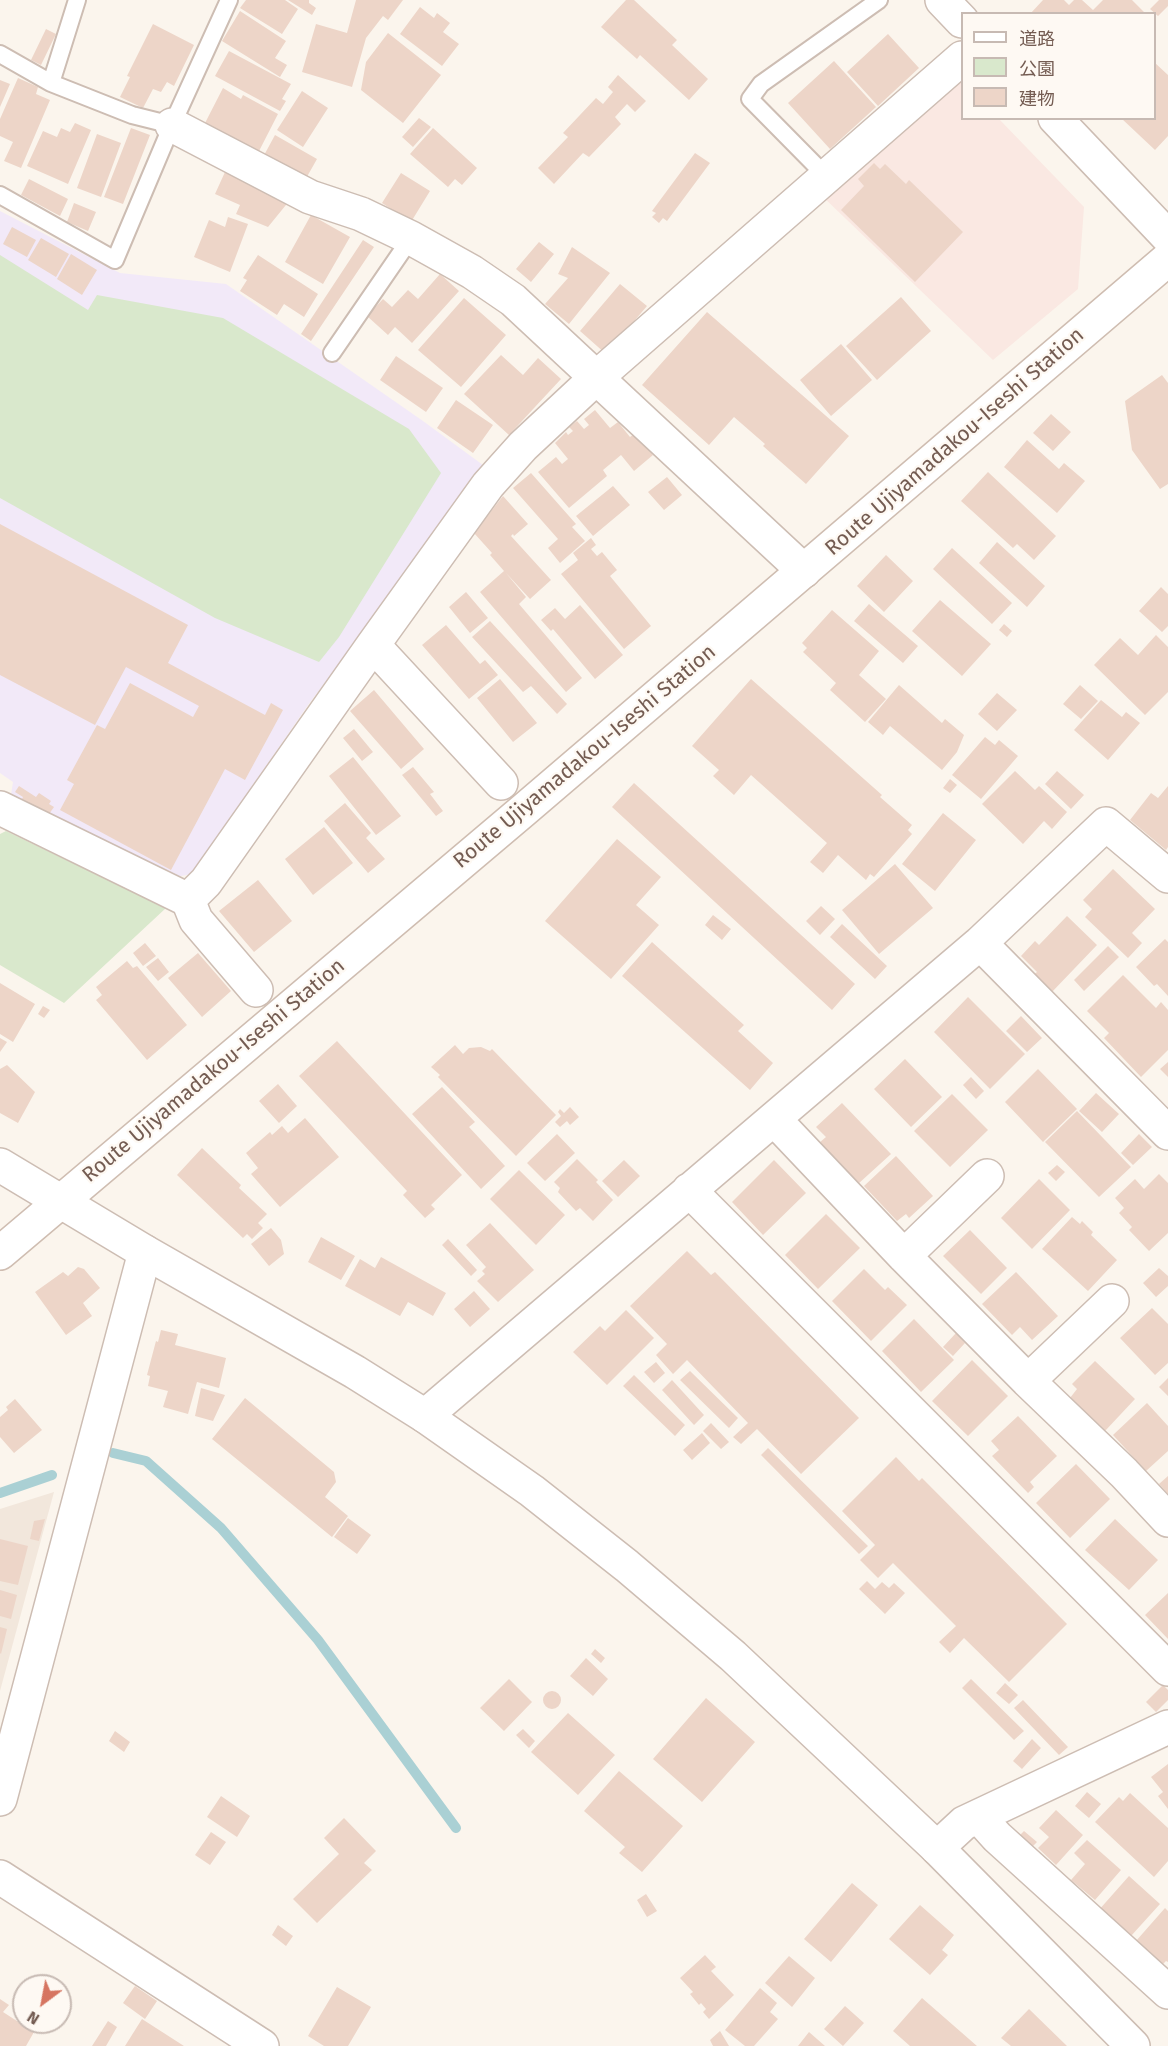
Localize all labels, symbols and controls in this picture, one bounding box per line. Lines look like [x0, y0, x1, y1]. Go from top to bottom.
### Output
legend [961, 12, 1156, 120]
text: 道路 [1019, 28, 1055, 50]
text: 公園 [1019, 58, 1055, 80]
text: 建物 [1019, 88, 1055, 110]
street label: Route Ujiyamadakou-Iseshi Station [820, 323, 1090, 561]
street label: Route Ujiyamadakou-Iseshi Station [449, 640, 721, 874]
street label: Route Ujiyamadakou-Iseshi Station [78, 954, 350, 1188]
north arrow [12, 1974, 72, 2034]
text: N [24, 2007, 43, 2029]

